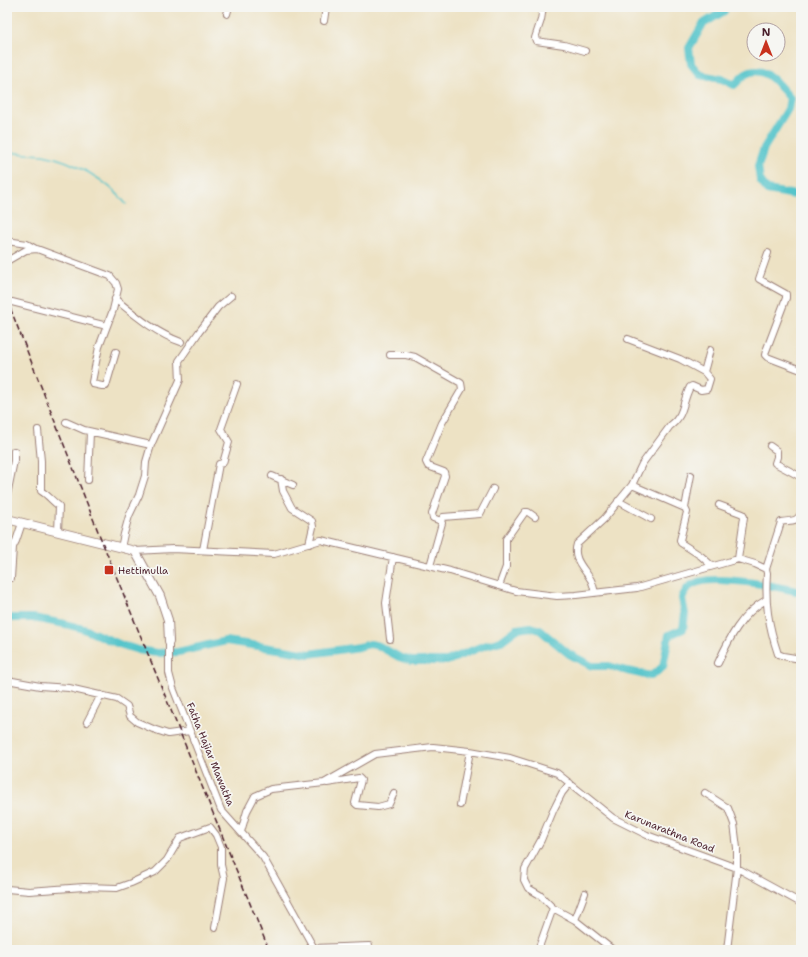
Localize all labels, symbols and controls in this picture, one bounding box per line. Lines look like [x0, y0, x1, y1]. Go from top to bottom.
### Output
north arrow [746, 22, 786, 62]
text: N [762, 25, 771, 40]
marker: Hettimulla [103, 564, 115, 576]
place label: Hettimulla [118, 564, 169, 577]
street label: Fatha Hajiar Mawatha [184, 700, 238, 809]
street label: Karunarathna Road [623, 807, 717, 856]

